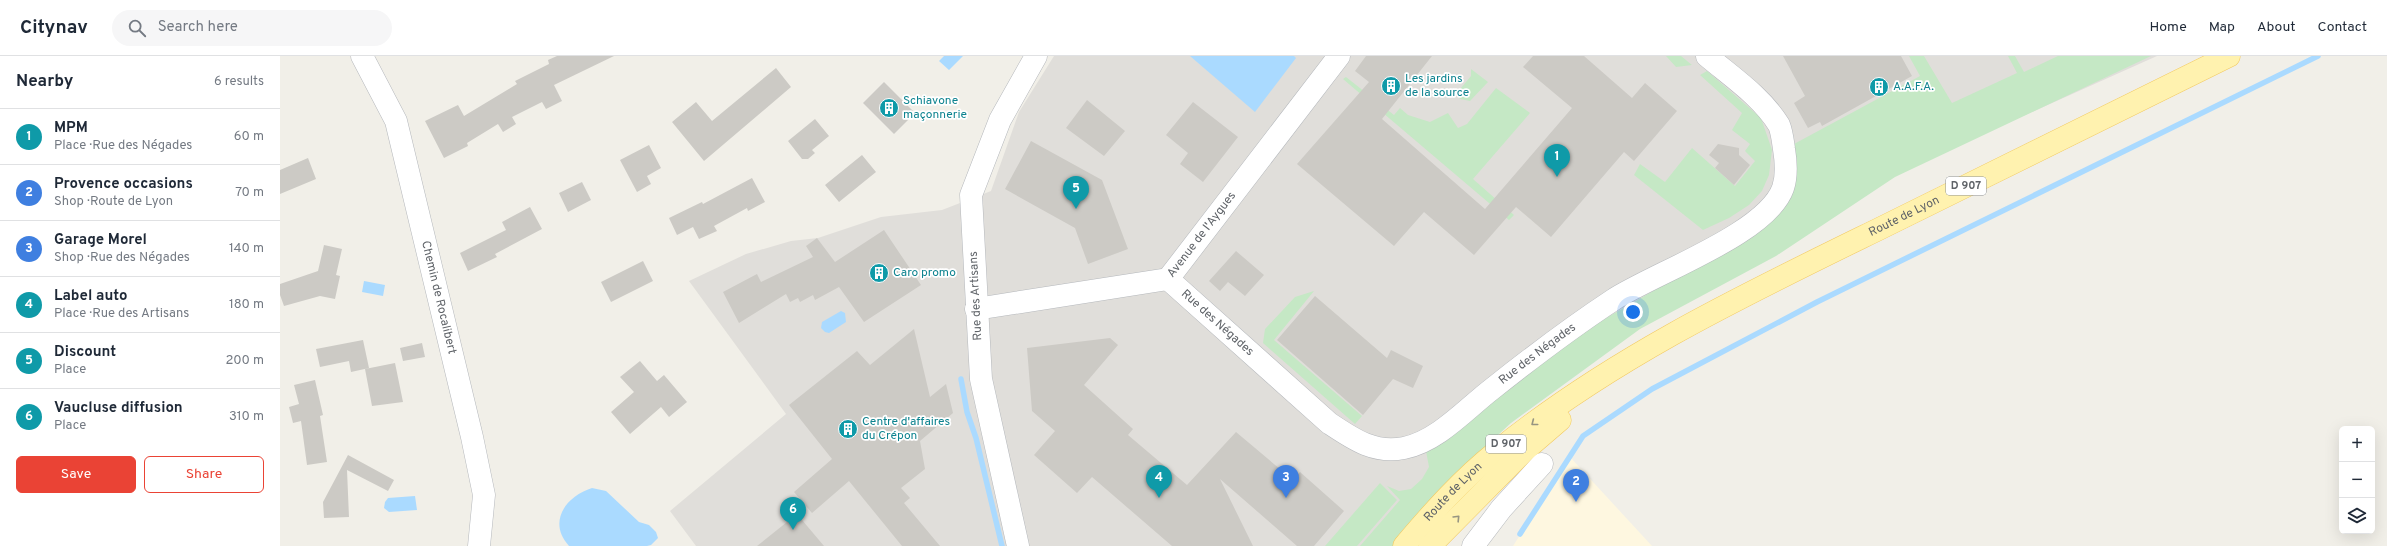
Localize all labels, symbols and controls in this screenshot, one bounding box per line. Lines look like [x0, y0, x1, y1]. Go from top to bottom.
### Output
search box [112, 10, 392, 46]
text: Citynav [20, 16, 88, 40]
icon: search [126, 17, 148, 39]
text: Search here [158, 18, 238, 37]
text: Home [2150, 19, 2187, 36]
text: Map [2209, 19, 2235, 36]
text: About [2257, 19, 2296, 36]
text: Contact [2318, 19, 2367, 36]
text: Nearby [16, 71, 73, 93]
place label: Les jardins de la source [1405, 71, 1469, 101]
text: 6 results [214, 74, 264, 90]
building icon: Les jardins de la source [1380, 75, 1402, 97]
building icon: A.A.F.A. [1868, 76, 1890, 98]
place label: A.A.F.A. [1893, 79, 1934, 95]
place label: Schiavone maçonnerie [903, 93, 967, 123]
building icon: Schiavone maçonnerie [878, 97, 900, 119]
text: MPM [54, 119, 88, 138]
text: 1 [26, 129, 32, 145]
text: 60 m [234, 129, 264, 145]
text: Place · Rue des Négades [54, 138, 192, 154]
pin: 1 [1544, 144, 1570, 177]
text: Provence occasions [54, 175, 193, 194]
pin: 5 [1063, 176, 1089, 209]
road number: D 907 [1946, 177, 1986, 195]
text: 2 [25, 185, 33, 201]
text: 70 m [235, 185, 264, 201]
street label: Avenue de l'Aygues [1164, 189, 1240, 281]
street label: Route de Lyon [1866, 192, 1942, 241]
text: Shop · Route de Lyon [54, 194, 173, 210]
text: Garage Morel [54, 231, 147, 250]
street label: Chemin de Rocalibert [417, 239, 460, 356]
text: 3 [25, 241, 33, 257]
text: 140 m [229, 241, 264, 257]
text: Shop · Rue des Négades [54, 250, 190, 266]
street label: Rue des Artisans [966, 251, 986, 341]
building icon: Caro promo [868, 262, 890, 284]
place label: Caro promo [893, 265, 956, 281]
street label: Rue des Négades [1177, 286, 1257, 360]
text: Label auto [54, 287, 128, 306]
text: 4 [25, 297, 33, 313]
text: 180 m [229, 297, 264, 313]
your location [1623, 302, 1643, 322]
text: Place · Rue des Artisans [54, 306, 189, 322]
street label: Rue des Négades [1496, 320, 1579, 388]
text: Discount [54, 343, 116, 362]
text: 5 [25, 353, 33, 369]
text: 200 m [225, 353, 264, 369]
text: Place [54, 362, 86, 378]
text: Vaucluse diffusion [54, 399, 183, 418]
text: 6 [25, 409, 33, 425]
text: 310 m [229, 409, 264, 425]
place label: Centre d'affaires du Crépon [862, 414, 950, 444]
text: Place [54, 418, 86, 434]
building icon: Centre d'affaires du Crépon [837, 418, 859, 440]
one-way arrow [1532, 418, 1539, 425]
map controls [2339, 426, 2375, 534]
button: + [2339, 426, 2375, 462]
road number: D 907 [1486, 435, 1526, 453]
button: Save [16, 456, 136, 493]
button: Share [144, 456, 264, 493]
street label: Route de Lyon [1421, 459, 1486, 525]
button: − [2339, 462, 2375, 498]
pin: 4 [1146, 465, 1172, 498]
pin: 3 [1273, 465, 1299, 498]
pin: 2 [1563, 469, 1589, 502]
pin: 6 [780, 497, 806, 530]
button: layers [2339, 498, 2375, 534]
one-way arrow [1452, 515, 1459, 523]

